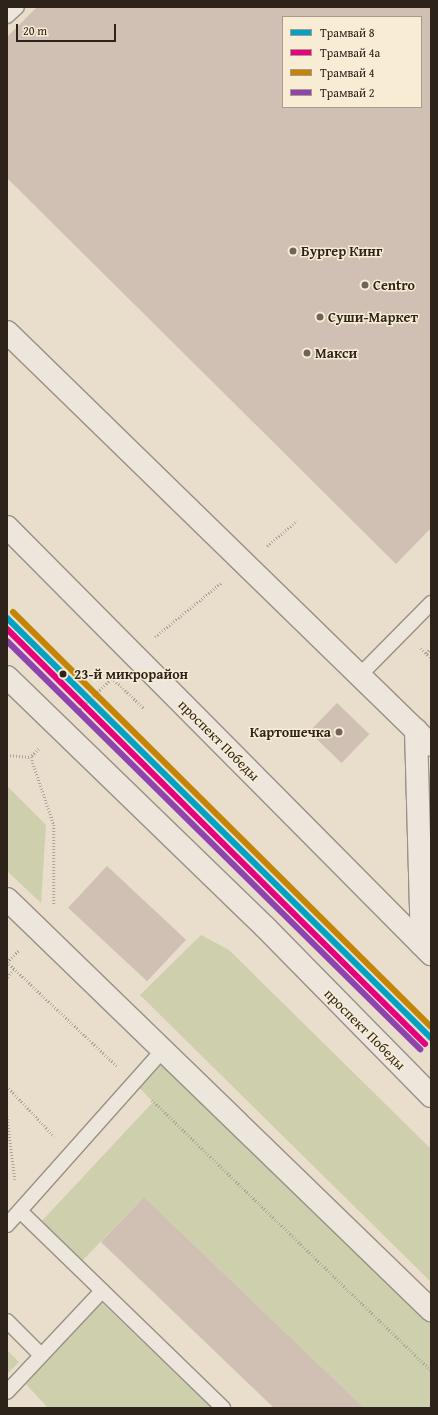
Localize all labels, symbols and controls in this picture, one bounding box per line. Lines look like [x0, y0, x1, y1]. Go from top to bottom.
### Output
scale bar [18, 16, 118, 42]
legend [282, 16, 422, 108]
text: 20 m [23, 22, 47, 39]
text: Трамвай 8 [320, 24, 375, 41]
text: Трамвай 4а [320, 44, 380, 61]
text: Трамвай 4 [320, 64, 375, 81]
text: Трамвай 2 [320, 84, 375, 101]
place label: Бургер Кинг [301, 243, 382, 259]
marker: Бургер Кинг [288, 246, 298, 256]
place label: Centro [373, 277, 415, 293]
marker: Centro [360, 280, 370, 290]
place label: Суши-Маркет [328, 309, 418, 325]
marker: Суши-Маркет [315, 312, 325, 322]
place label: Макси [315, 345, 357, 361]
marker: Макси [302, 348, 312, 358]
place label: 23-й микрорайон [74, 666, 188, 682]
marker: 23-й микрорайон [56, 667, 70, 681]
street label: проспект Победы [175, 696, 263, 784]
place label: Картошечка [250, 724, 331, 740]
marker: Картошечка [334, 727, 344, 737]
street label: проспект Победы [321, 985, 409, 1073]

